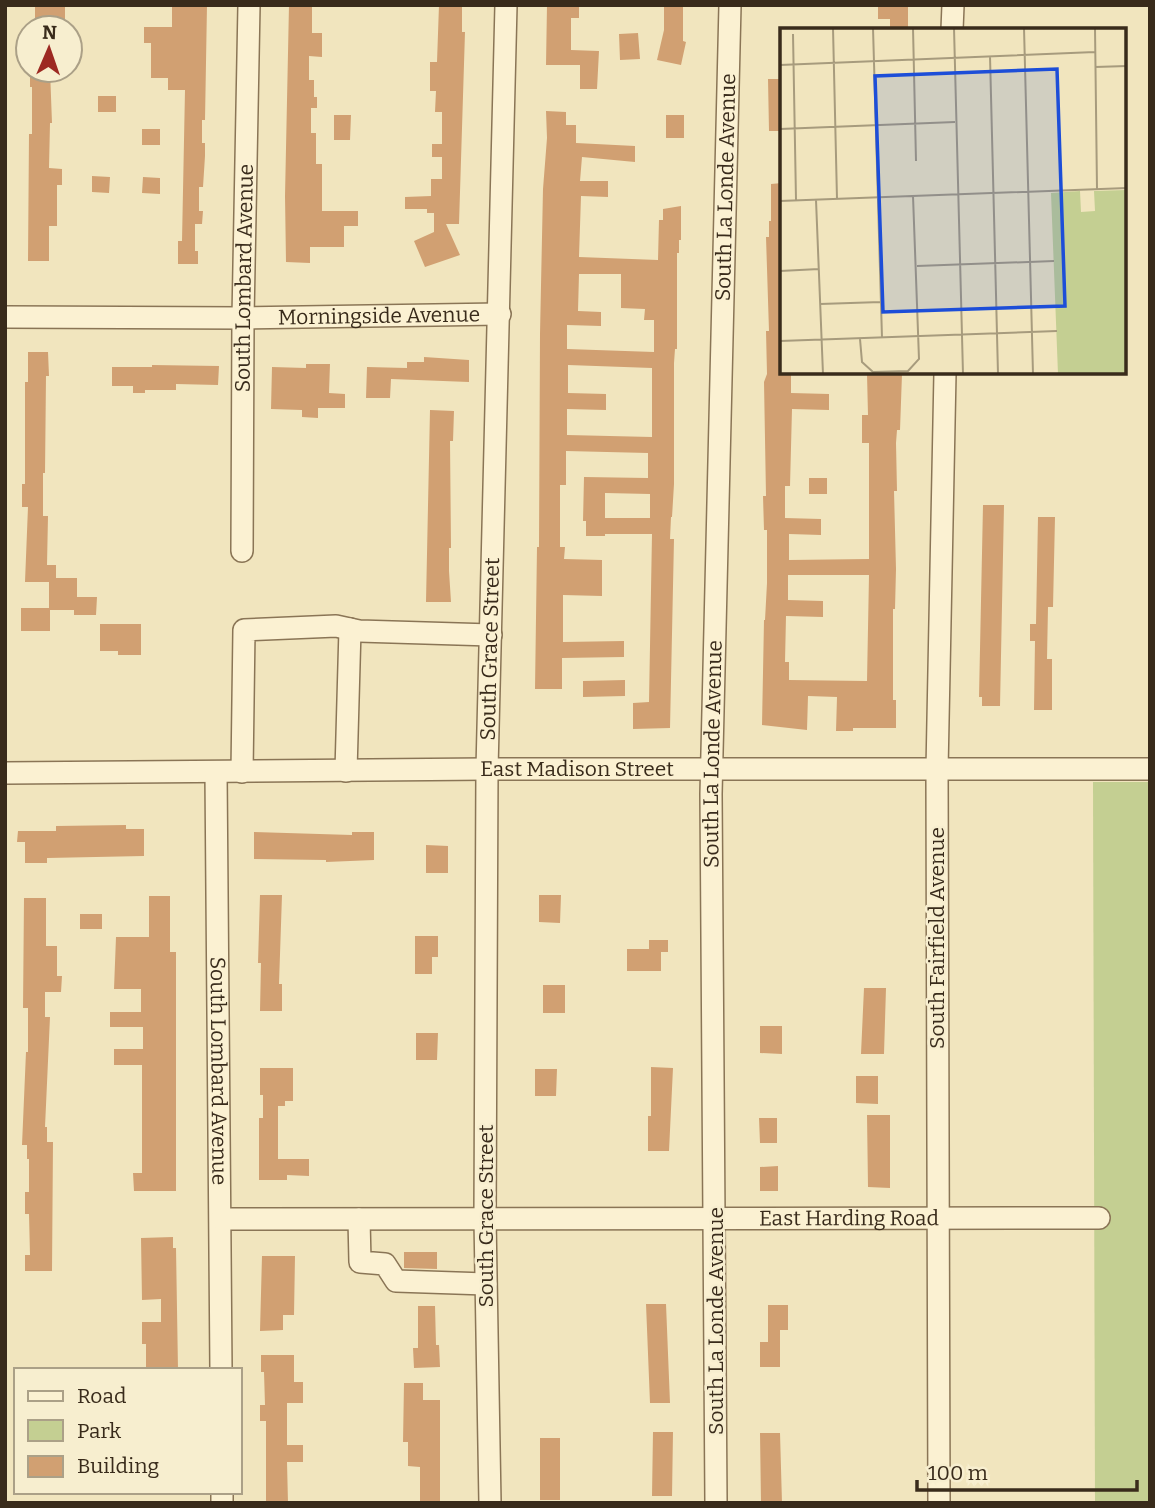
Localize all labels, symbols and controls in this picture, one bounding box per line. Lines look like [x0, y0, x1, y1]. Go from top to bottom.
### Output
north arrow [14, 14, 84, 84]
text: N [42, 21, 58, 44]
inset map [780, 28, 1127, 374]
street label: South La Londe Avenue [710, 73, 741, 301]
street label: South Lombard Avenue [230, 163, 259, 392]
street label: Morningside Avenue [278, 301, 480, 330]
street label: South Grace Street [475, 557, 505, 741]
street label: South La Londe Avenue [698, 640, 728, 868]
street label: East Madison Street [480, 756, 674, 782]
street label: South Fairfield Avenue [924, 827, 950, 1049]
street label: South Lombard Avenue [205, 957, 232, 1185]
street label: South Grace Street [473, 1124, 499, 1308]
street label: East Harding Road [759, 1205, 939, 1231]
street label: South La Londe Avenue [703, 1207, 729, 1435]
legend [14, 1368, 242, 1494]
text: Road [77, 1383, 126, 1409]
text: Park [77, 1418, 121, 1444]
scale bar [917, 1448, 1138, 1492]
text: Building [77, 1453, 160, 1479]
text: 100 m [928, 1460, 988, 1486]

